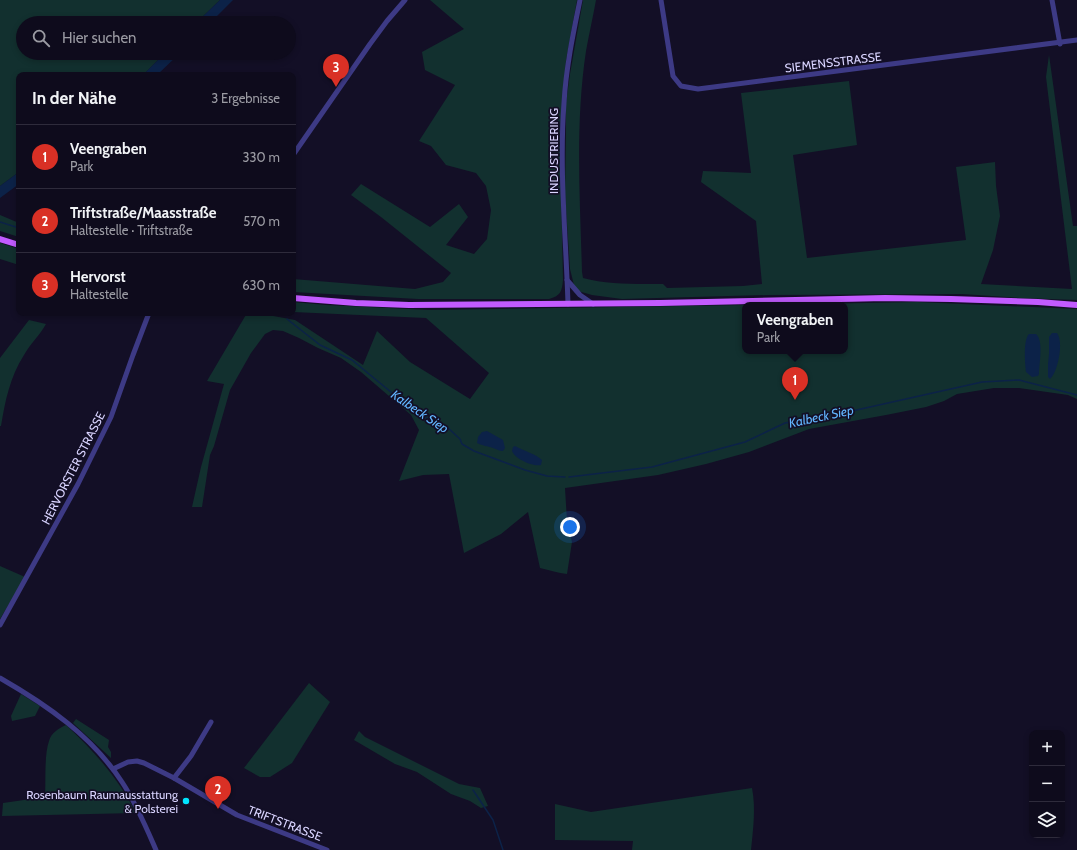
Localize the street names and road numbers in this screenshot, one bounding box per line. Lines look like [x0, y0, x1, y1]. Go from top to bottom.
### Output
street label: SIEMENSSTRASSE [784, 49, 883, 75]
street label: INDUSTRIERING [546, 108, 561, 194]
street label: HERVORSTER STRASSE [38, 409, 108, 527]
street label: TRIFTSTRASSE [246, 802, 324, 844]

